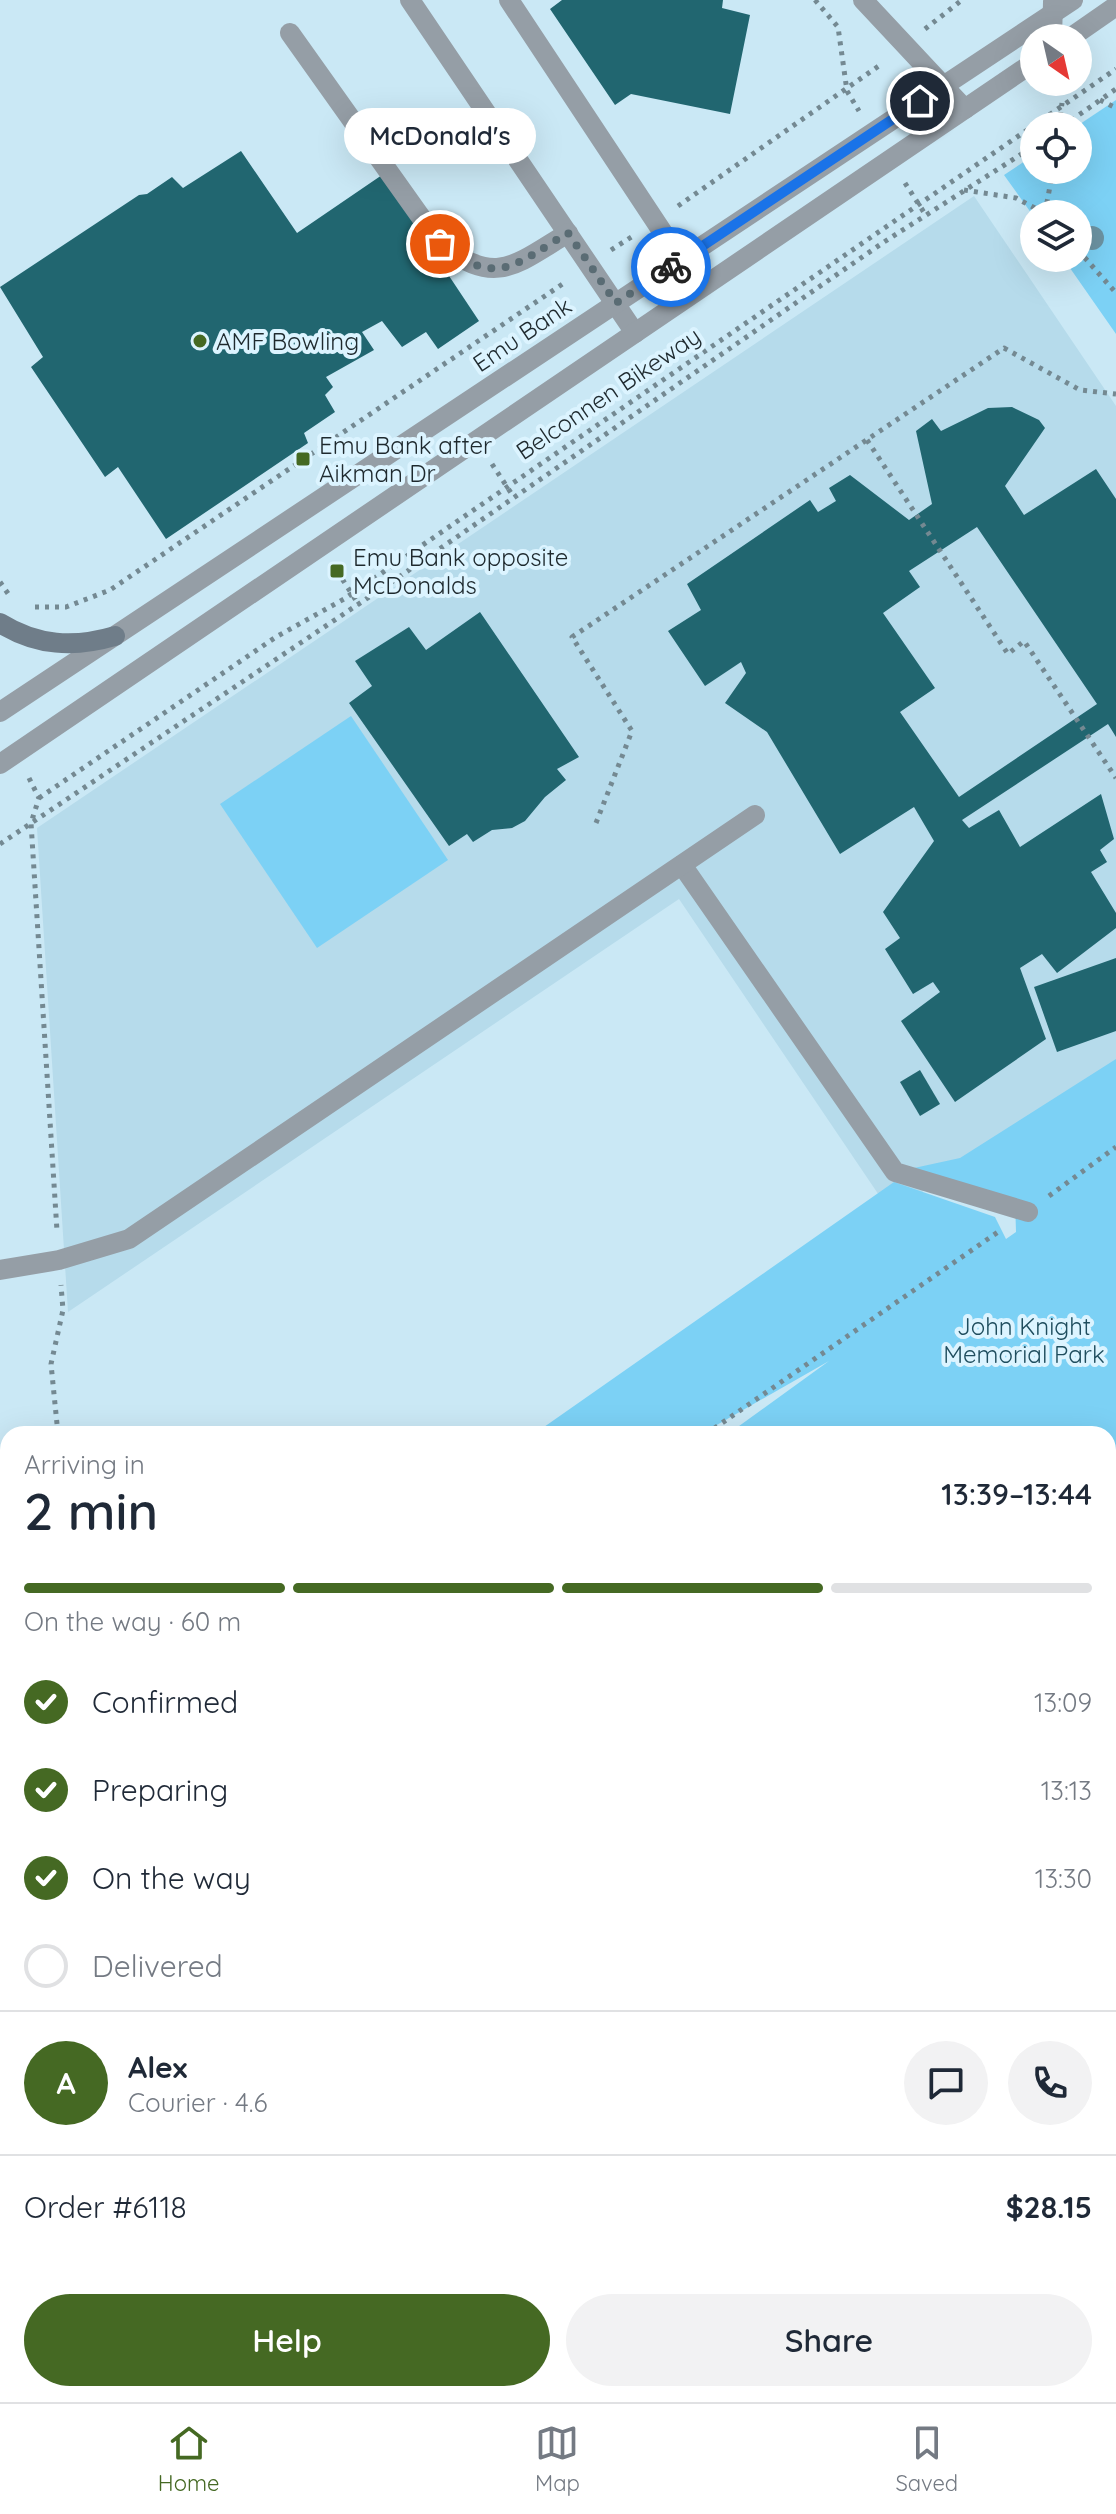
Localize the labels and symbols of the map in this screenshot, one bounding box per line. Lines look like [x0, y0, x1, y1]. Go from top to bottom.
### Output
north arrow [1020, 24, 1092, 96]
pin [886, 67, 954, 135]
callout: McDonald's [344, 108, 536, 164]
pin [406, 210, 474, 278]
courier [631, 227, 711, 307]
street label: Emu Bank [467, 290, 577, 378]
street label: Belconnen Bikeway [510, 320, 706, 466]
place label: AMF Bowling [216, 326, 359, 356]
marker: AMF Bowling [191, 332, 209, 350]
place label: Emu Bank after Aikman Dr [319, 430, 492, 488]
marker: Emu Bank after Aikman Dr [294, 450, 312, 468]
place label: Emu Bank opposite McDonalds [353, 542, 568, 600]
marker: Emu Bank opposite McDonalds [328, 562, 346, 580]
park label: John Knight Memorial Park [943, 1311, 1105, 1369]

